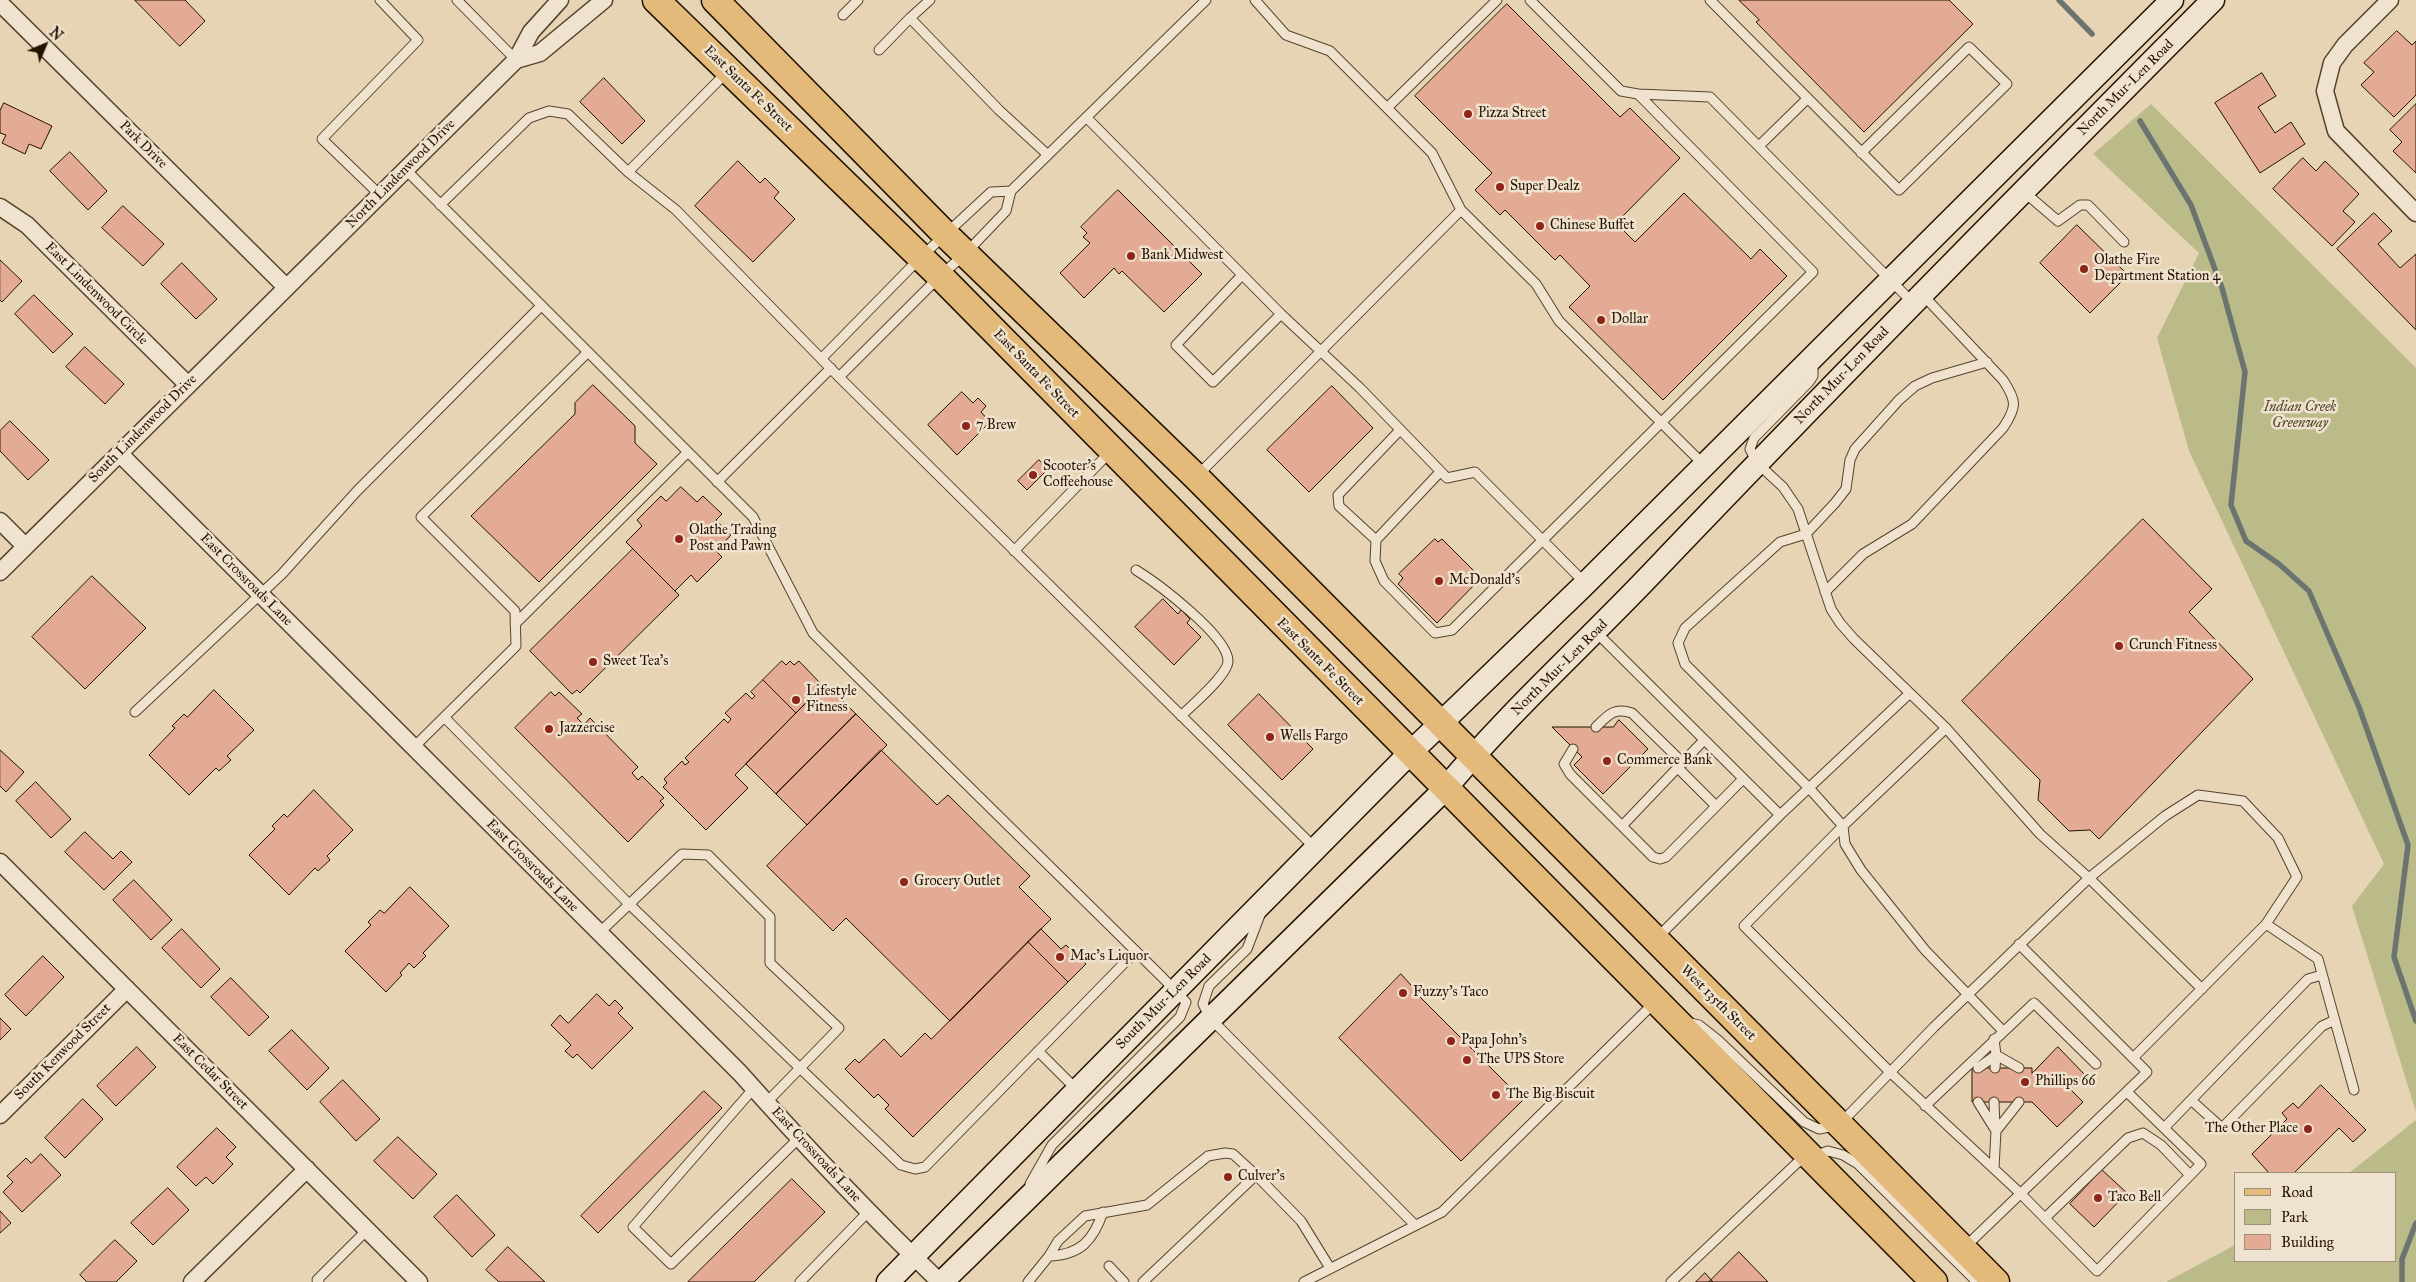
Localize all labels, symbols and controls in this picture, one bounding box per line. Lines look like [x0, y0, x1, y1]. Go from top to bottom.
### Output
north arrow [20, 20, 70, 70]
text: N [46, 24, 66, 44]
street label: North Mur-Len Road [2074, 36, 2178, 140]
street label: East Santa Fe Street [700, 42, 796, 136]
place label: Pizza Street [1478, 106, 1547, 122]
marker: Pizza Street [1462, 108, 1474, 120]
street label: North Lindenwood Drive [343, 116, 459, 232]
street label: Park Drive [116, 118, 170, 172]
place label: Super Dealz [1510, 179, 1580, 195]
marker: Super Dealz [1494, 181, 1506, 193]
place label: Chinese Buffet [1550, 218, 1634, 234]
marker: Chinese Buffet [1534, 220, 1546, 232]
street label: East Lindenwood Circle [41, 239, 151, 349]
place label: Bank Midwest [1141, 248, 1223, 264]
marker: Bank Midwest [1125, 250, 1137, 262]
place label: Olathe Fire Department Station 4 [2094, 253, 2220, 286]
marker: Olathe Fire Department Station 4 [2078, 263, 2090, 275]
place label: Dollar [1611, 312, 1648, 328]
marker: Dollar [1595, 314, 1607, 326]
street label: North Mur-Len Road [1791, 324, 1893, 428]
street label: East Santa Fe Street [989, 326, 1083, 422]
street label: South Lindenwood Drive [85, 371, 201, 487]
park label: Indian Creek Greenway [2264, 400, 2336, 432]
place label: 7 Brew [976, 418, 1016, 434]
marker: 7 Brew [960, 420, 972, 432]
place label: Scooter's Coffeehouse [1043, 459, 1113, 492]
marker: Scooter's Coffeehouse [1027, 469, 1039, 481]
place label: Olathe Trading Post and Pawn [689, 523, 776, 556]
street label: East Crossroads Lane [196, 530, 296, 630]
marker: Olathe Trading Post and Pawn [673, 533, 685, 545]
place label: McDonald's [1449, 573, 1520, 589]
marker: McDonald's [1433, 575, 1445, 587]
street label: East Santa Fe Street [1273, 615, 1367, 709]
street label: North Mur-Len Road [1508, 616, 1612, 720]
place label: Crunch Fitness [2129, 638, 2217, 654]
marker: Crunch Fitness [2113, 640, 2125, 652]
place label: Sweet Tea's [603, 654, 668, 670]
marker: Sweet Tea's [587, 656, 599, 668]
place label: Lifestyle Fitness [806, 684, 857, 716]
marker: Lifestyle Fitness [790, 694, 802, 706]
place label: Jazzercise [559, 721, 615, 737]
marker: Jazzercise [543, 723, 555, 735]
place label: Wells Fargo [1280, 729, 1348, 745]
marker: Wells Fargo [1264, 731, 1276, 743]
place label: Commerce Bank [1617, 753, 1712, 769]
marker: Commerce Bank [1601, 755, 1613, 767]
street label: East Crossroads Lane [482, 816, 582, 916]
place label: Grocery Outlet [914, 874, 1001, 890]
marker: Grocery Outlet [898, 876, 910, 888]
place label: Mac's Liquor [1070, 949, 1148, 965]
marker: Mac's Liquor [1054, 951, 1066, 963]
street label: South Mur-Len Road [1113, 951, 1215, 1053]
street label: West 135th Street [1677, 962, 1759, 1044]
place label: Fuzzy's Taco [1413, 985, 1488, 1001]
marker: Fuzzy's Taco [1397, 987, 1409, 999]
street label: South Kenwood Street [11, 1000, 115, 1104]
street label: East Cedar Street [169, 1031, 251, 1113]
place label: Papa John's [1461, 1033, 1527, 1049]
marker: Papa John's [1445, 1035, 1457, 1047]
place label: The UPS Store [1477, 1052, 1564, 1068]
marker: The UPS Store [1461, 1054, 1473, 1066]
place label: Phillips 66 [2035, 1074, 2096, 1090]
marker: Phillips 66 [2019, 1076, 2031, 1088]
place label: The Big Biscuit [1506, 1087, 1595, 1103]
marker: The Big Biscuit [1490, 1089, 1502, 1101]
street label: East Crossroads Lane [768, 1104, 864, 1206]
place label: The Other Place [2205, 1121, 2298, 1137]
marker: The Other Place [2302, 1123, 2314, 1135]
place label: Culver's [1238, 1169, 1285, 1185]
marker: Culver's [1222, 1171, 1234, 1183]
legend [2234, 1172, 2396, 1262]
text: Road [2281, 1183, 2313, 1201]
place label: Taco Bell [2108, 1190, 2161, 1206]
marker: Taco Bell [2092, 1192, 2104, 1204]
text: Park [2281, 1208, 2308, 1226]
text: Building [2281, 1233, 2334, 1251]

